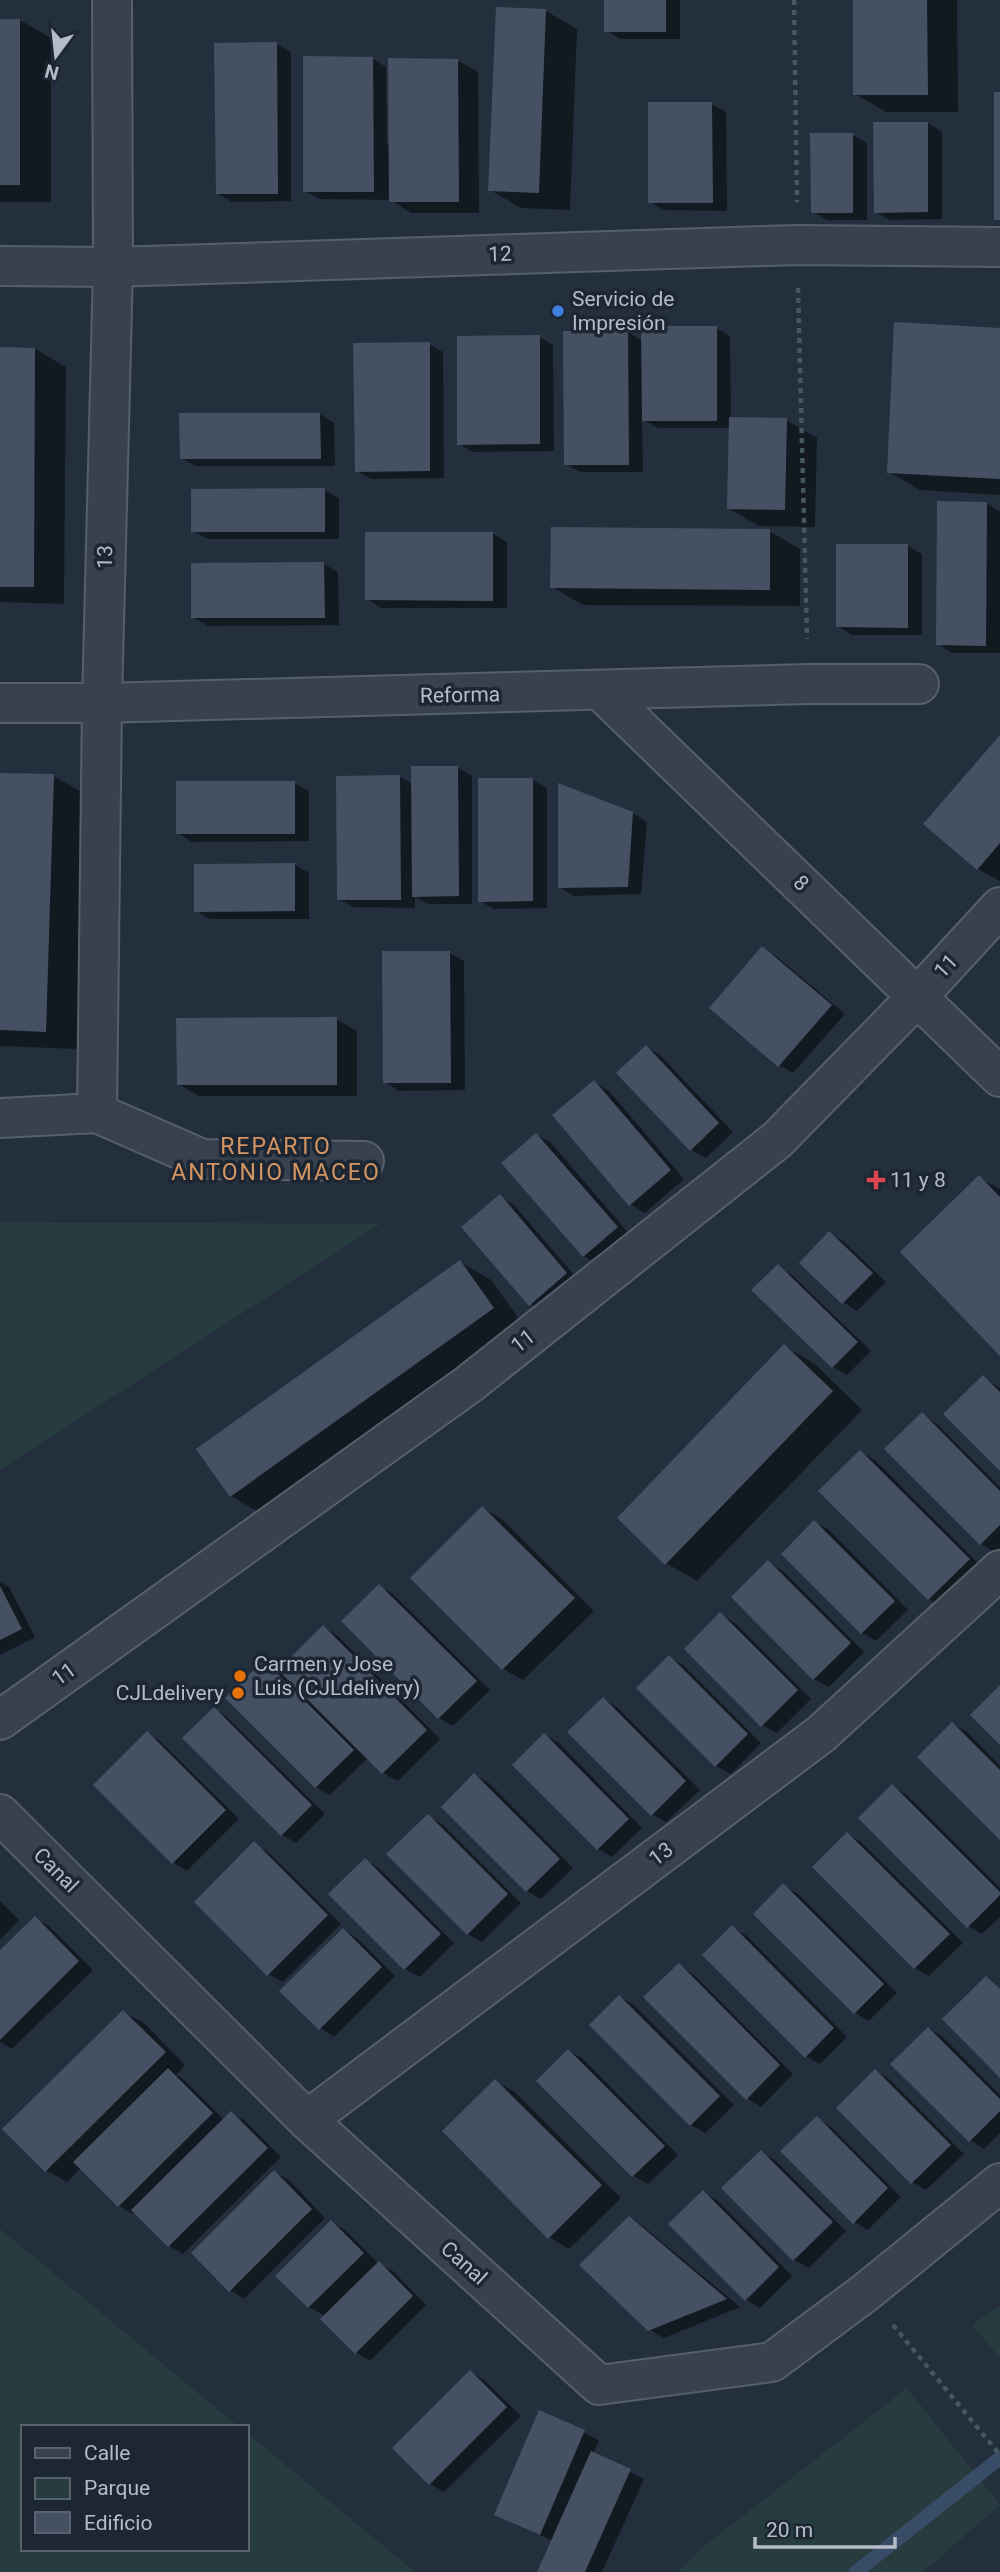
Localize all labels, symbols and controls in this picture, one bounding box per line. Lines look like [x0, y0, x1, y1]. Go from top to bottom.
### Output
north arrow [21, 21, 91, 91]
text: N [42, 59, 61, 85]
street label: 12 [488, 242, 512, 266]
place label: Servicio de Impresión [572, 287, 674, 335]
marker: Servicio de Impresión [550, 303, 566, 319]
street label: 13 [93, 545, 117, 569]
street label: Reforma [420, 682, 500, 708]
street label: 8 [788, 870, 814, 896]
street label: 11 [929, 949, 963, 983]
district label: REPARTO ANTONIO MACEO [171, 1133, 381, 1186]
place label: 11 y 8 [890, 1168, 946, 1192]
marker: 11 y 8 [868, 1172, 884, 1188]
street label: 11 [506, 1324, 540, 1358]
place label: Carmen y Jose Luis (CJLdelivery) [254, 1652, 420, 1700]
street label: 11 [47, 1657, 81, 1691]
marker: Carmen y Jose Luis (CJLdelivery) [232, 1668, 248, 1684]
place label: CJLdelivery [116, 1681, 224, 1705]
marker: CJLdelivery [230, 1685, 246, 1701]
street label: 13 [644, 1837, 678, 1871]
street label: Canal [29, 1843, 83, 1897]
street label: Canal [436, 2236, 492, 2290]
legend [21, 2425, 248, 2551]
text: Calle [84, 2441, 130, 2465]
text: Parque [84, 2476, 150, 2500]
scale bar [755, 2506, 895, 2550]
text: Edificio [84, 2511, 152, 2535]
text: 20 m [766, 2518, 813, 2542]

